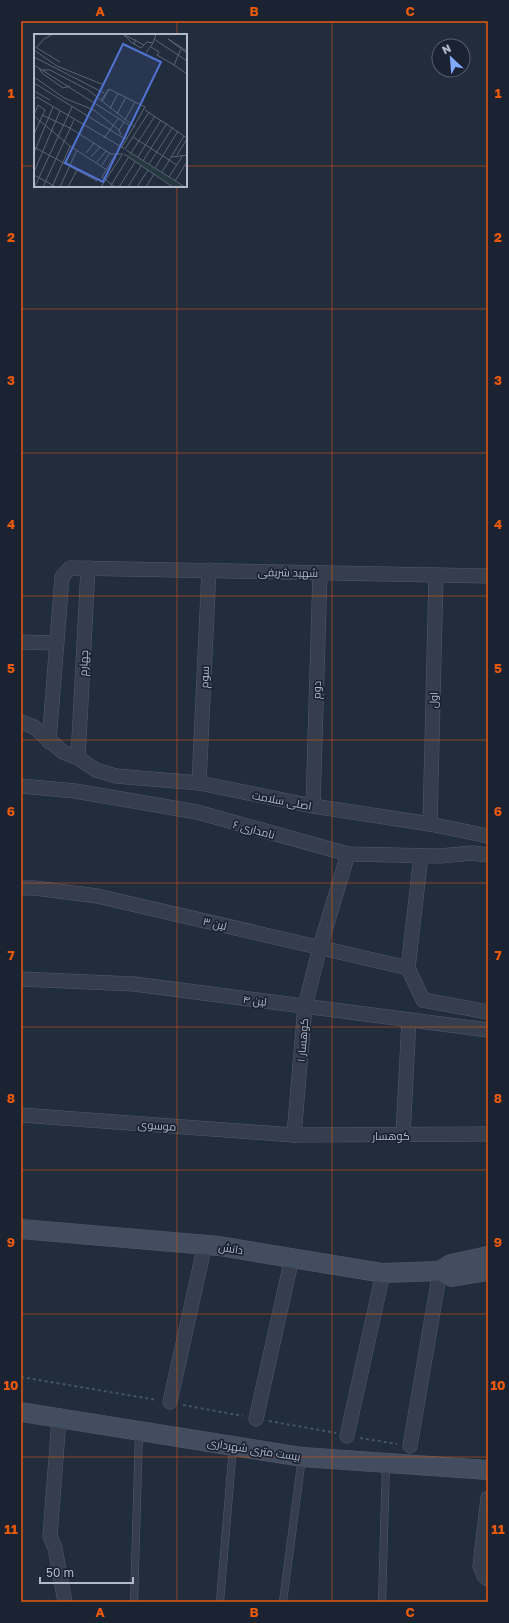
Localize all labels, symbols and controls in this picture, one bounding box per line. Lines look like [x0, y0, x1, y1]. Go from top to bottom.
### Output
text: A [95, 3, 105, 19]
text: B [249, 3, 259, 19]
text: C [405, 3, 415, 19]
inset map [34, 34, 187, 187]
north arrow [431, 38, 471, 78]
text: N [440, 41, 453, 56]
text: 1 [8, 85, 15, 101]
text: 1 [495, 85, 502, 101]
text: 2 [7, 229, 15, 245]
text: 2 [494, 229, 502, 245]
text: 3 [7, 372, 15, 388]
text: 3 [494, 372, 502, 388]
text: 4 [7, 516, 15, 532]
text: 4 [494, 516, 502, 532]
street label: شهید شریفی [258, 565, 318, 580]
street label: چهارم [76, 649, 92, 677]
text: 5 [7, 660, 15, 676]
text: 5 [494, 660, 502, 676]
street label: سوم [197, 666, 213, 689]
street label: دوم [309, 681, 325, 699]
street label: اول [426, 692, 441, 708]
street label: اصلی سلامت [251, 788, 313, 813]
text: 6 [7, 803, 15, 819]
text: 6 [494, 803, 502, 819]
street label: نامداری ۶ [231, 817, 276, 842]
street label: لین ۳ [202, 914, 228, 933]
text: 7 [7, 947, 15, 963]
text: 7 [494, 947, 502, 963]
street label: لین ۴ [242, 992, 268, 1009]
street label: کوهسار ۱ [294, 1018, 311, 1062]
text: 8 [7, 1090, 15, 1106]
text: 8 [494, 1090, 502, 1106]
street label: موسوی [137, 1117, 177, 1134]
street label: کوهسار [371, 1129, 410, 1143]
text: 9 [7, 1234, 15, 1250]
text: 9 [494, 1234, 502, 1250]
street label: دانش [218, 1240, 244, 1257]
text: 10 [3, 1377, 19, 1393]
text: 10 [490, 1377, 506, 1393]
street label: بیست متری شهرداری [206, 1435, 302, 1464]
text: 11 [4, 1521, 18, 1537]
text: 11 [491, 1521, 505, 1537]
scale bar [40, 1559, 133, 1585]
text: 50 m [46, 1565, 74, 1580]
text: A [95, 1604, 105, 1620]
text: B [249, 1604, 259, 1620]
text: C [405, 1604, 415, 1620]

